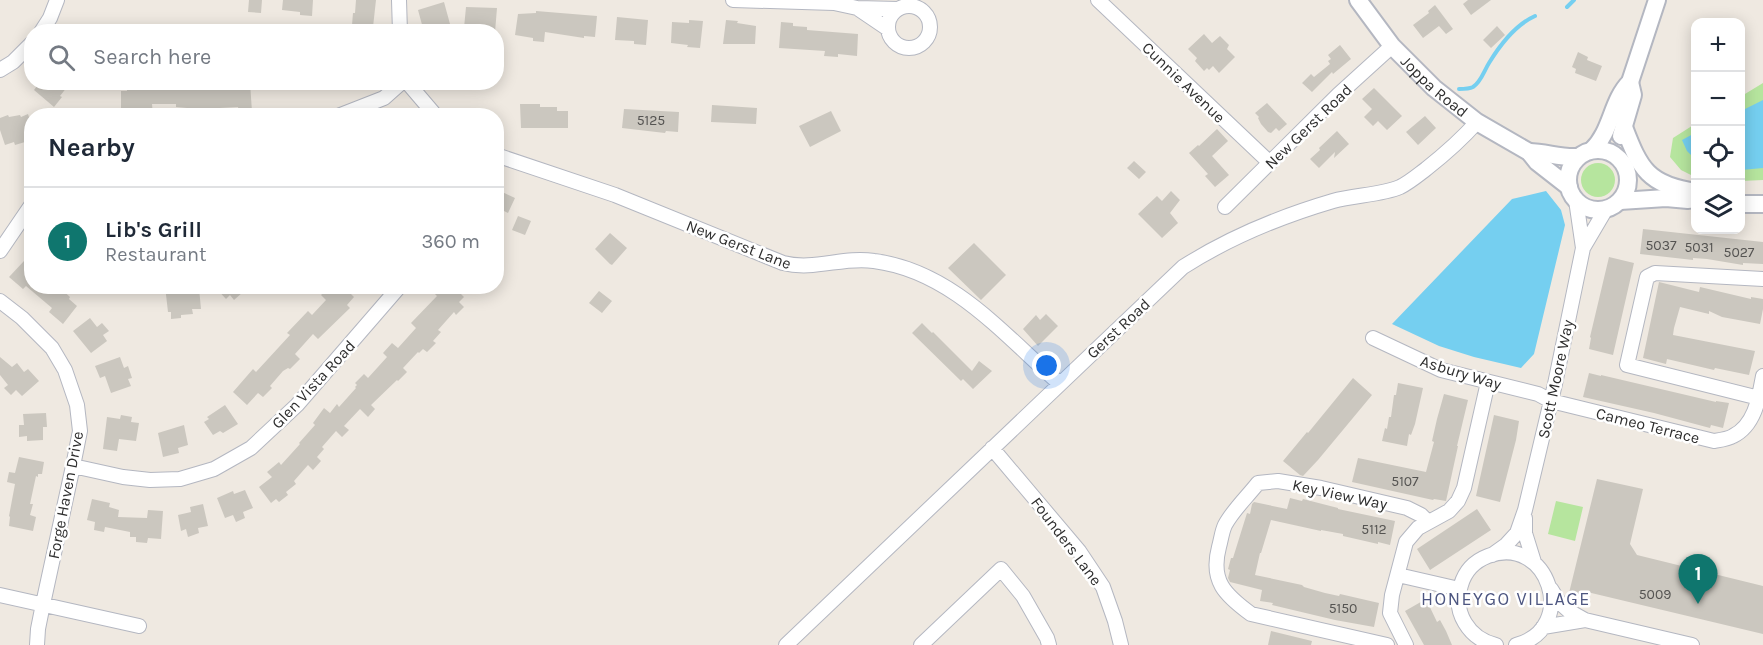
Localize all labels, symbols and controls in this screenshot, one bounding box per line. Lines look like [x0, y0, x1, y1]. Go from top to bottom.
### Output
map controls [1691, 18, 1745, 234]
button: + [1691, 18, 1745, 72]
search box [24, 24, 504, 90]
street label: Cunnie Avenue [1138, 38, 1229, 127]
icon: search [45, 41, 78, 74]
text: Search here [93, 44, 211, 70]
street label: Joppa Road [1397, 52, 1472, 121]
button: − [1691, 72, 1745, 126]
street label: New Gerst Road [1261, 80, 1356, 173]
house number: 5125 [637, 112, 665, 129]
button: locate [1691, 126, 1745, 180]
text: Nearby [48, 132, 135, 163]
button: layers [1691, 180, 1745, 234]
street label: New Gerst Lane [683, 216, 794, 273]
text: Lib's Grill [105, 217, 202, 243]
text: 1 [64, 230, 71, 253]
text: 360 m [421, 230, 480, 253]
house number: 5037 [1645, 237, 1677, 254]
house number: 5031 [1684, 239, 1714, 256]
text: Restaurant [105, 243, 207, 266]
house number: 5027 [1724, 244, 1755, 261]
street label: Gerst Road [1083, 294, 1154, 362]
street label: Scott Moore Way [1534, 317, 1578, 440]
street label: Glen Vista Road [268, 336, 359, 433]
your location [1032, 351, 1061, 380]
street label: Asbury Way [1418, 351, 1504, 394]
street label: Cameo Terrace [1594, 403, 1702, 448]
street label: Forge Haven Drive [44, 430, 87, 561]
house number: 5107 [1391, 473, 1419, 490]
street label: Key View Way [1291, 475, 1390, 514]
street label: Founders Lane [1027, 493, 1106, 589]
house number: 5112 [1361, 521, 1387, 538]
pin: 1 [1678, 554, 1718, 604]
house number: 5009 [1639, 586, 1671, 603]
district label: HONEYGO VILLAGE [1421, 588, 1591, 610]
house number: 5150 [1329, 600, 1357, 617]

